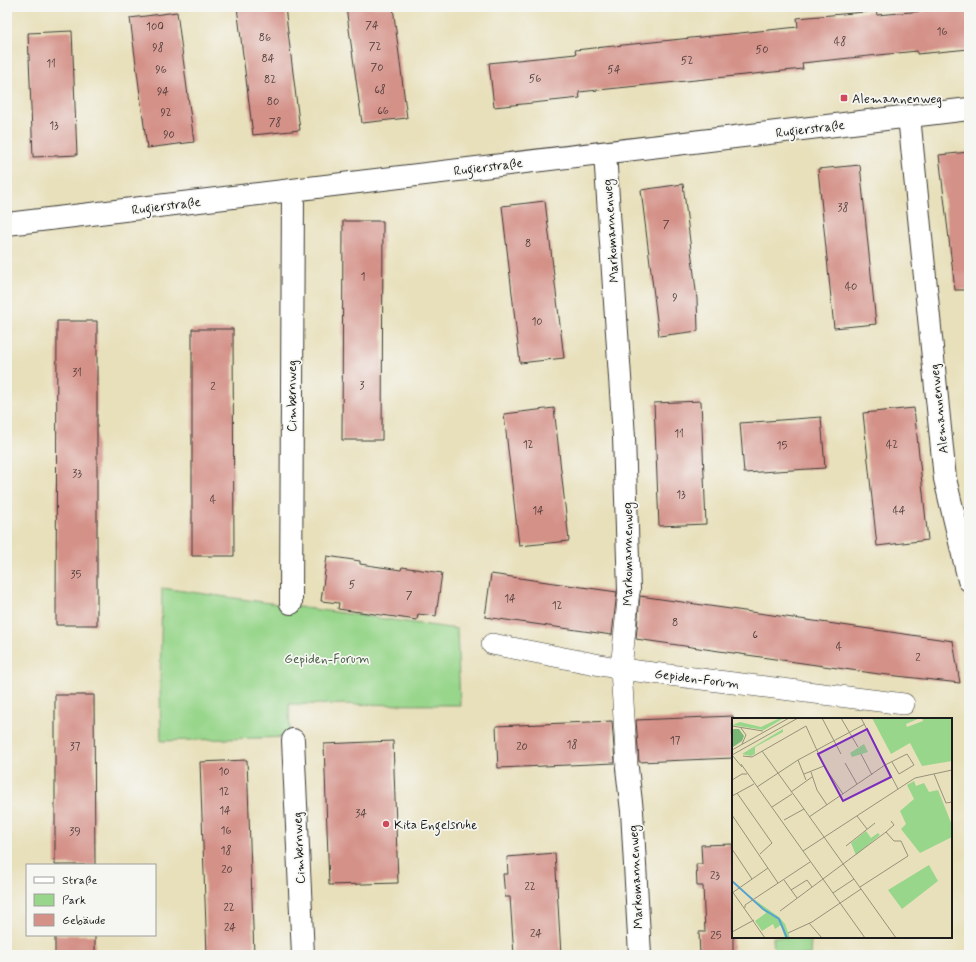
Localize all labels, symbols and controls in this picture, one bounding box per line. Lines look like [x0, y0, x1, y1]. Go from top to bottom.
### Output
house number: 74 [365, 19, 379, 33]
house number: 100 [146, 20, 164, 34]
house number: 16 [937, 25, 948, 39]
house number: 86 [259, 31, 271, 45]
house number: 48 [834, 35, 846, 49]
house number: 72 [369, 40, 381, 54]
house number: 98 [152, 41, 164, 55]
house number: 50 [756, 43, 768, 57]
house number: 84 [262, 52, 275, 66]
house number: 52 [681, 54, 693, 68]
house number: 11 [46, 57, 56, 71]
house number: 70 [371, 61, 383, 75]
house number: 96 [155, 63, 167, 77]
house number: 54 [607, 63, 621, 77]
house number: 56 [529, 72, 541, 86]
house number: 82 [264, 73, 276, 87]
house number: 68 [374, 83, 386, 97]
house number: 94 [157, 85, 169, 99]
place label: Alemannenweg [852, 91, 942, 108]
marker: Alemannenweg [839, 93, 849, 103]
house number: 80 [267, 95, 279, 109]
house number: 66 [377, 104, 389, 118]
house number: 92 [160, 106, 172, 120]
house number: 78 [269, 116, 281, 130]
street label: Rugierstraße [775, 117, 846, 144]
house number: 13 [49, 119, 59, 133]
house number: 90 [163, 128, 175, 142]
street label: Rugierstraße [453, 155, 524, 182]
street label: Markomannenweg [599, 178, 625, 283]
street label: Rugierstraße [131, 194, 202, 221]
house number: 38 [838, 201, 849, 215]
house number: 7 [663, 218, 670, 232]
house number: 8 [525, 237, 531, 251]
house number: 1 [361, 270, 366, 284]
house number: 40 [845, 280, 857, 294]
house number: 9 [672, 291, 678, 305]
house number: 10 [531, 315, 543, 329]
street label: Cimbernweg [284, 360, 301, 432]
street label: Alemannenweg [926, 363, 953, 454]
house number: 31 [72, 366, 82, 380]
house number: 3 [360, 379, 365, 393]
house number: 2 [210, 380, 216, 394]
house number: 11 [674, 427, 684, 441]
house number: 12 [523, 438, 534, 452]
house number: 42 [886, 438, 898, 452]
house number: 15 [777, 439, 788, 453]
house number: 33 [72, 467, 82, 481]
house number: 13 [676, 488, 686, 502]
house number: 4 [210, 493, 217, 507]
street label: Markomannenweg [620, 502, 638, 606]
house number: 14 [532, 504, 544, 518]
house number: 44 [892, 504, 906, 518]
house number: 35 [71, 568, 82, 582]
house number: 5 [349, 578, 356, 592]
house number: 7 [406, 589, 413, 603]
house number: 14 [504, 592, 516, 606]
house number: 12 [552, 599, 563, 613]
house number: 8 [672, 616, 678, 630]
house number: 6 [752, 628, 758, 642]
house number: 4 [836, 640, 843, 654]
park label: Gepiden-Forum [284, 651, 370, 668]
house number: 2 [915, 651, 921, 665]
street label: Gepiden-Forum [653, 666, 740, 693]
inset map [732, 718, 952, 938]
house number: 17 [670, 734, 681, 748]
house number: 18 [567, 738, 577, 752]
house number: 37 [70, 740, 81, 754]
house number: 20 [516, 740, 528, 754]
house number: 10 [218, 765, 230, 779]
house number: 12 [219, 785, 230, 799]
house number: 14 [219, 804, 231, 818]
house number: 34 [355, 807, 367, 821]
street label: Cimbernweg [289, 812, 310, 884]
place label: Kita Engelsruhe [394, 817, 477, 836]
marker: Kita Engelsruhe [381, 819, 391, 829]
house number: 16 [221, 824, 232, 838]
street label: Markomannenweg [625, 824, 649, 929]
house number: 39 [69, 825, 81, 839]
house number: 18 [221, 844, 231, 858]
house number: 20 [221, 863, 233, 877]
legend [26, 864, 156, 936]
house number: 23 [710, 869, 720, 883]
text: Straße [62, 873, 97, 889]
house number: 22 [524, 880, 536, 894]
text: Park [62, 893, 86, 909]
house number: 22 [223, 901, 235, 915]
text: Gebäude [62, 913, 105, 929]
house number: 24 [224, 921, 236, 935]
house number: 24 [530, 927, 542, 941]
house number: 25 [710, 929, 722, 943]

